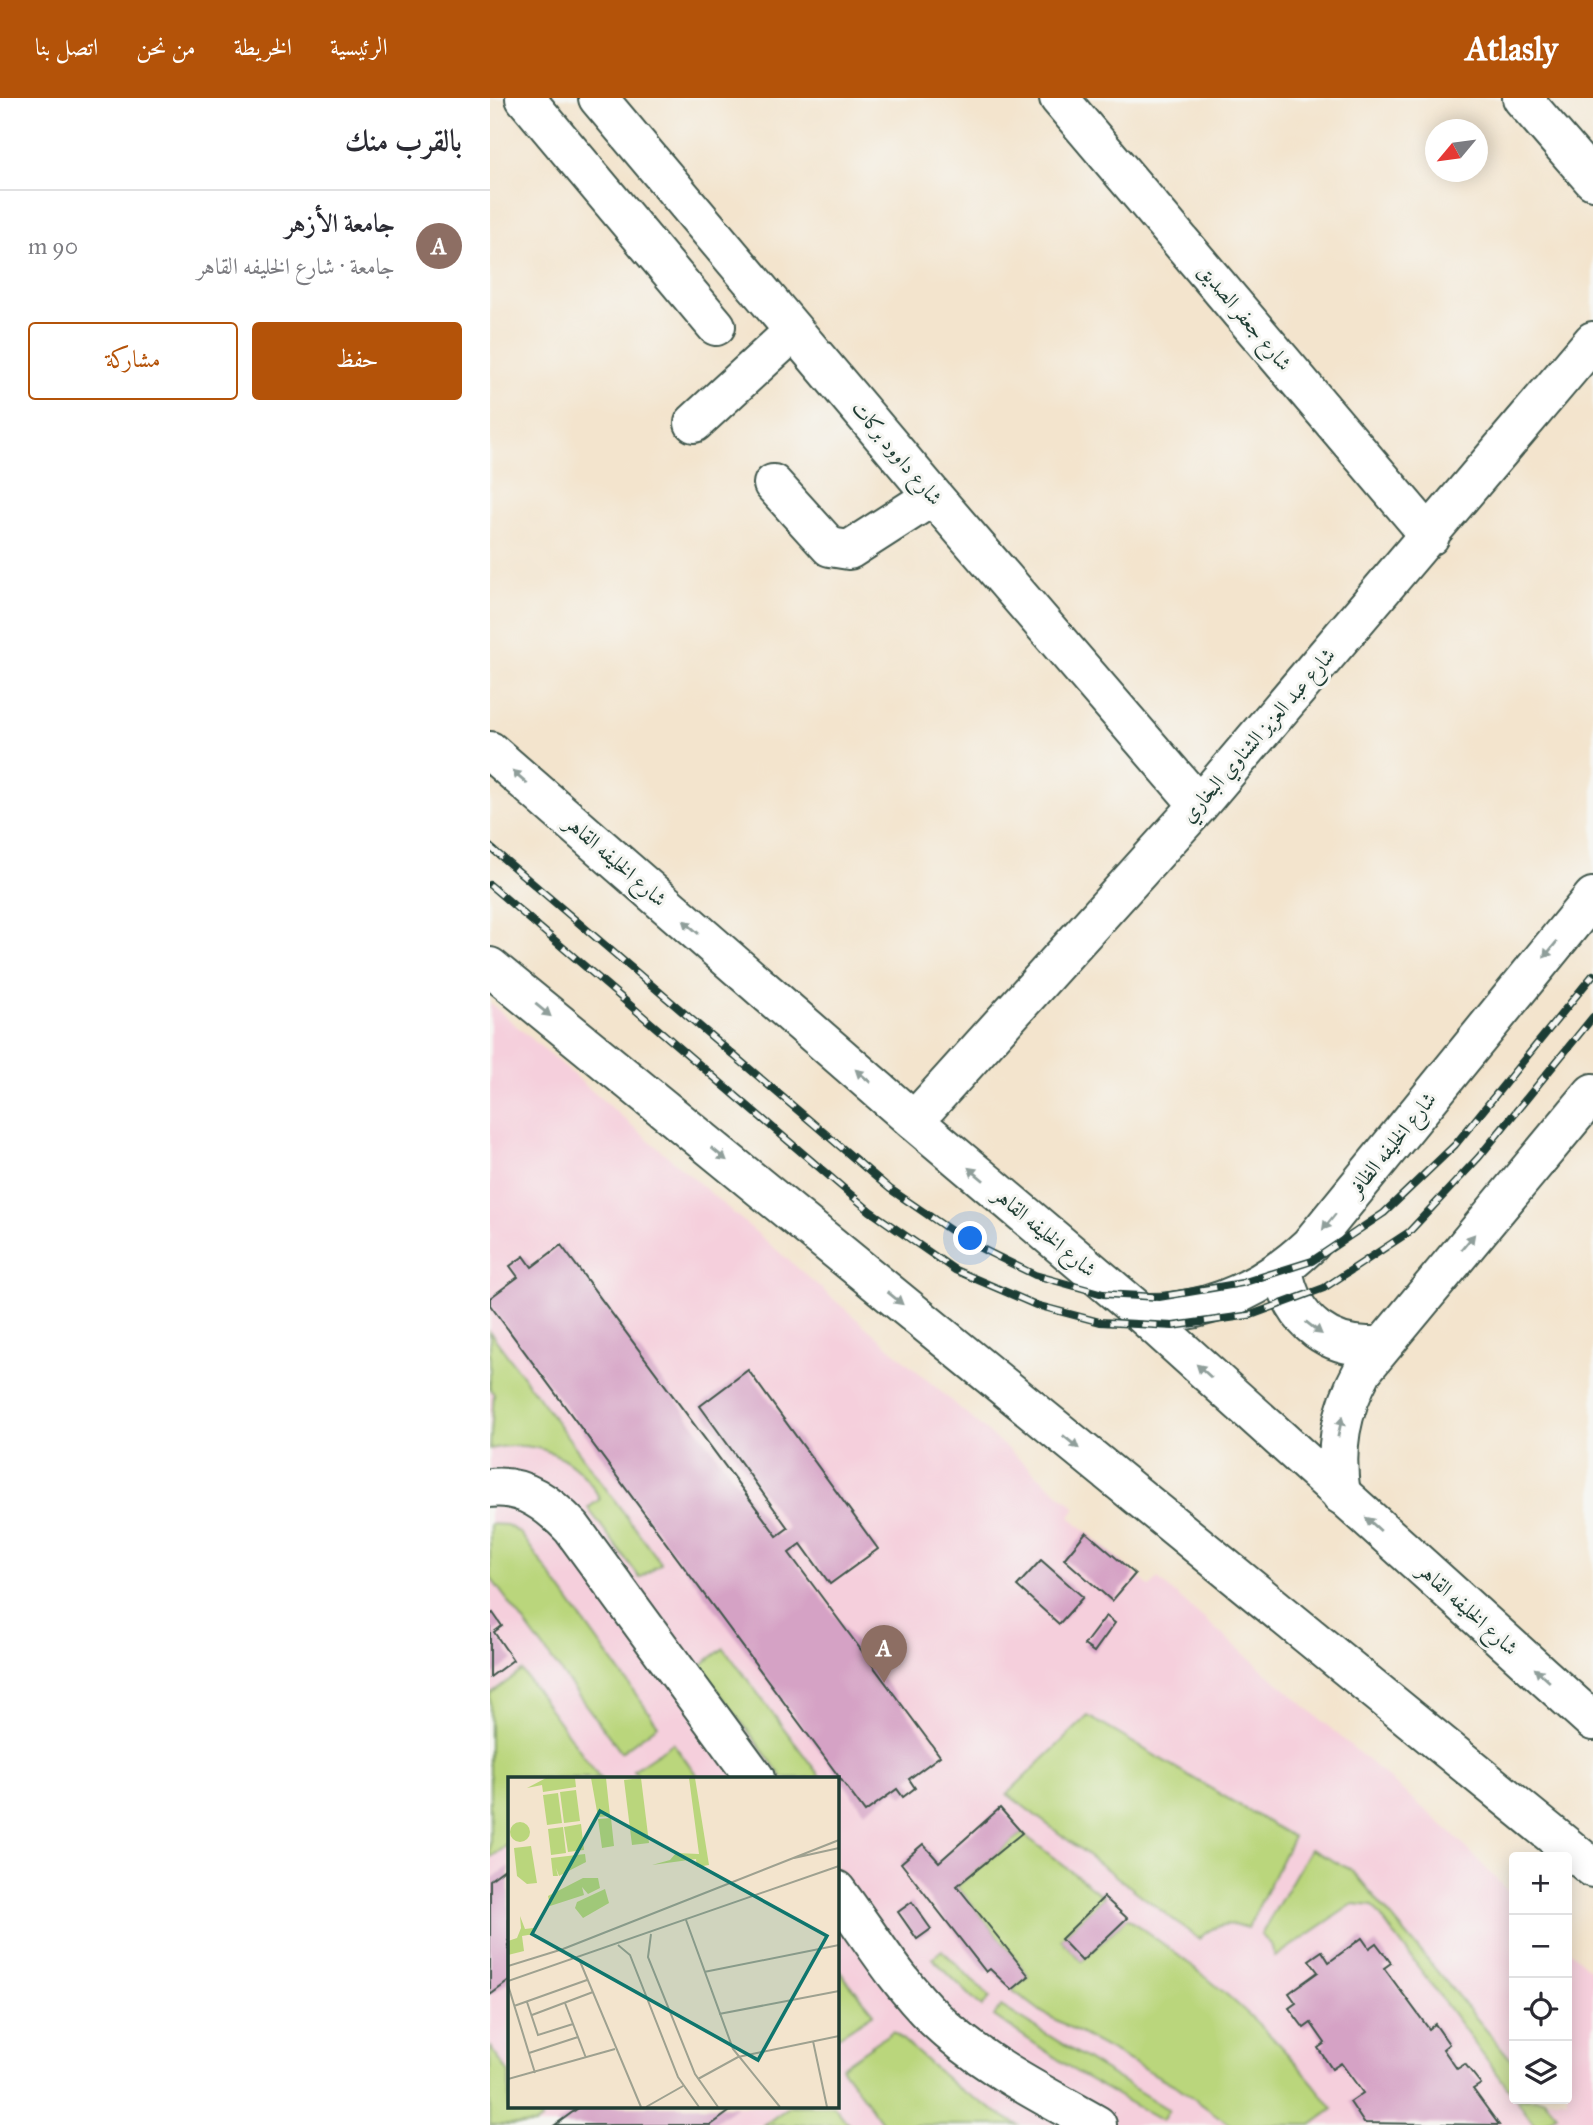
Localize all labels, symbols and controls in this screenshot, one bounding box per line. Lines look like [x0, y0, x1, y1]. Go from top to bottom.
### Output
text: Atlasly [1466, 29, 1558, 69]
text: اتصل بنا [35, 32, 98, 62]
text: من نحن [136, 32, 196, 62]
text: الخريطة [234, 32, 292, 62]
text: الرئيسية [330, 32, 388, 62]
north arrow [1425, 119, 1488, 182]
text: بالقرب منك [345, 123, 462, 159]
text: جامعة الأزهر [285, 207, 395, 239]
text: 90 m [28, 232, 78, 260]
text: A [431, 232, 447, 260]
text: جامعة · شارع الخليفه القاهر [197, 252, 395, 280]
street label: شارع جعفر الصديق [1189, 258, 1297, 379]
button: مشاركة [28, 322, 238, 400]
button: حفظ [252, 322, 462, 400]
street label: شارع داوود بركات [842, 395, 948, 514]
street label: شارع عبد العزيز الشناوي البخاري [1175, 642, 1345, 831]
one-way arrow [511, 769, 529, 785]
street label: شارع الخليفه القاهر [555, 808, 672, 916]
one-way arrow [682, 919, 700, 935]
one-way arrow [1543, 941, 1558, 958]
one-way arrow [534, 1002, 551, 1017]
one-way arrow [854, 1069, 871, 1084]
street label: شارع الخليفه الظافر [1341, 1087, 1446, 1206]
one-way arrow [710, 1146, 727, 1161]
one-way arrow [968, 1167, 985, 1182]
street label: شارع الخليفه القاهر [984, 1180, 1102, 1286]
one-way arrow [1322, 1212, 1337, 1230]
your location [953, 1221, 987, 1255]
one-way arrow [1460, 1234, 1475, 1251]
one-way arrow [887, 1290, 904, 1305]
one-way arrow [1304, 1320, 1322, 1335]
one-way arrow [1196, 1363, 1213, 1379]
one-way arrow [1334, 1416, 1345, 1438]
one-way arrow [1063, 1434, 1080, 1449]
one-way arrow [1364, 1516, 1381, 1532]
street label: شارع الخليفه القاهر [1408, 1556, 1524, 1665]
pin: A [861, 1625, 907, 1683]
one-way arrow [1533, 1667, 1551, 1683]
inset map [508, 1777, 838, 2108]
map controls [1509, 1852, 1572, 2104]
button: + [1509, 1852, 1572, 1915]
button: − [1509, 1915, 1572, 1978]
button: locate [1509, 1978, 1572, 2041]
button: layers [1509, 2041, 1572, 2104]

